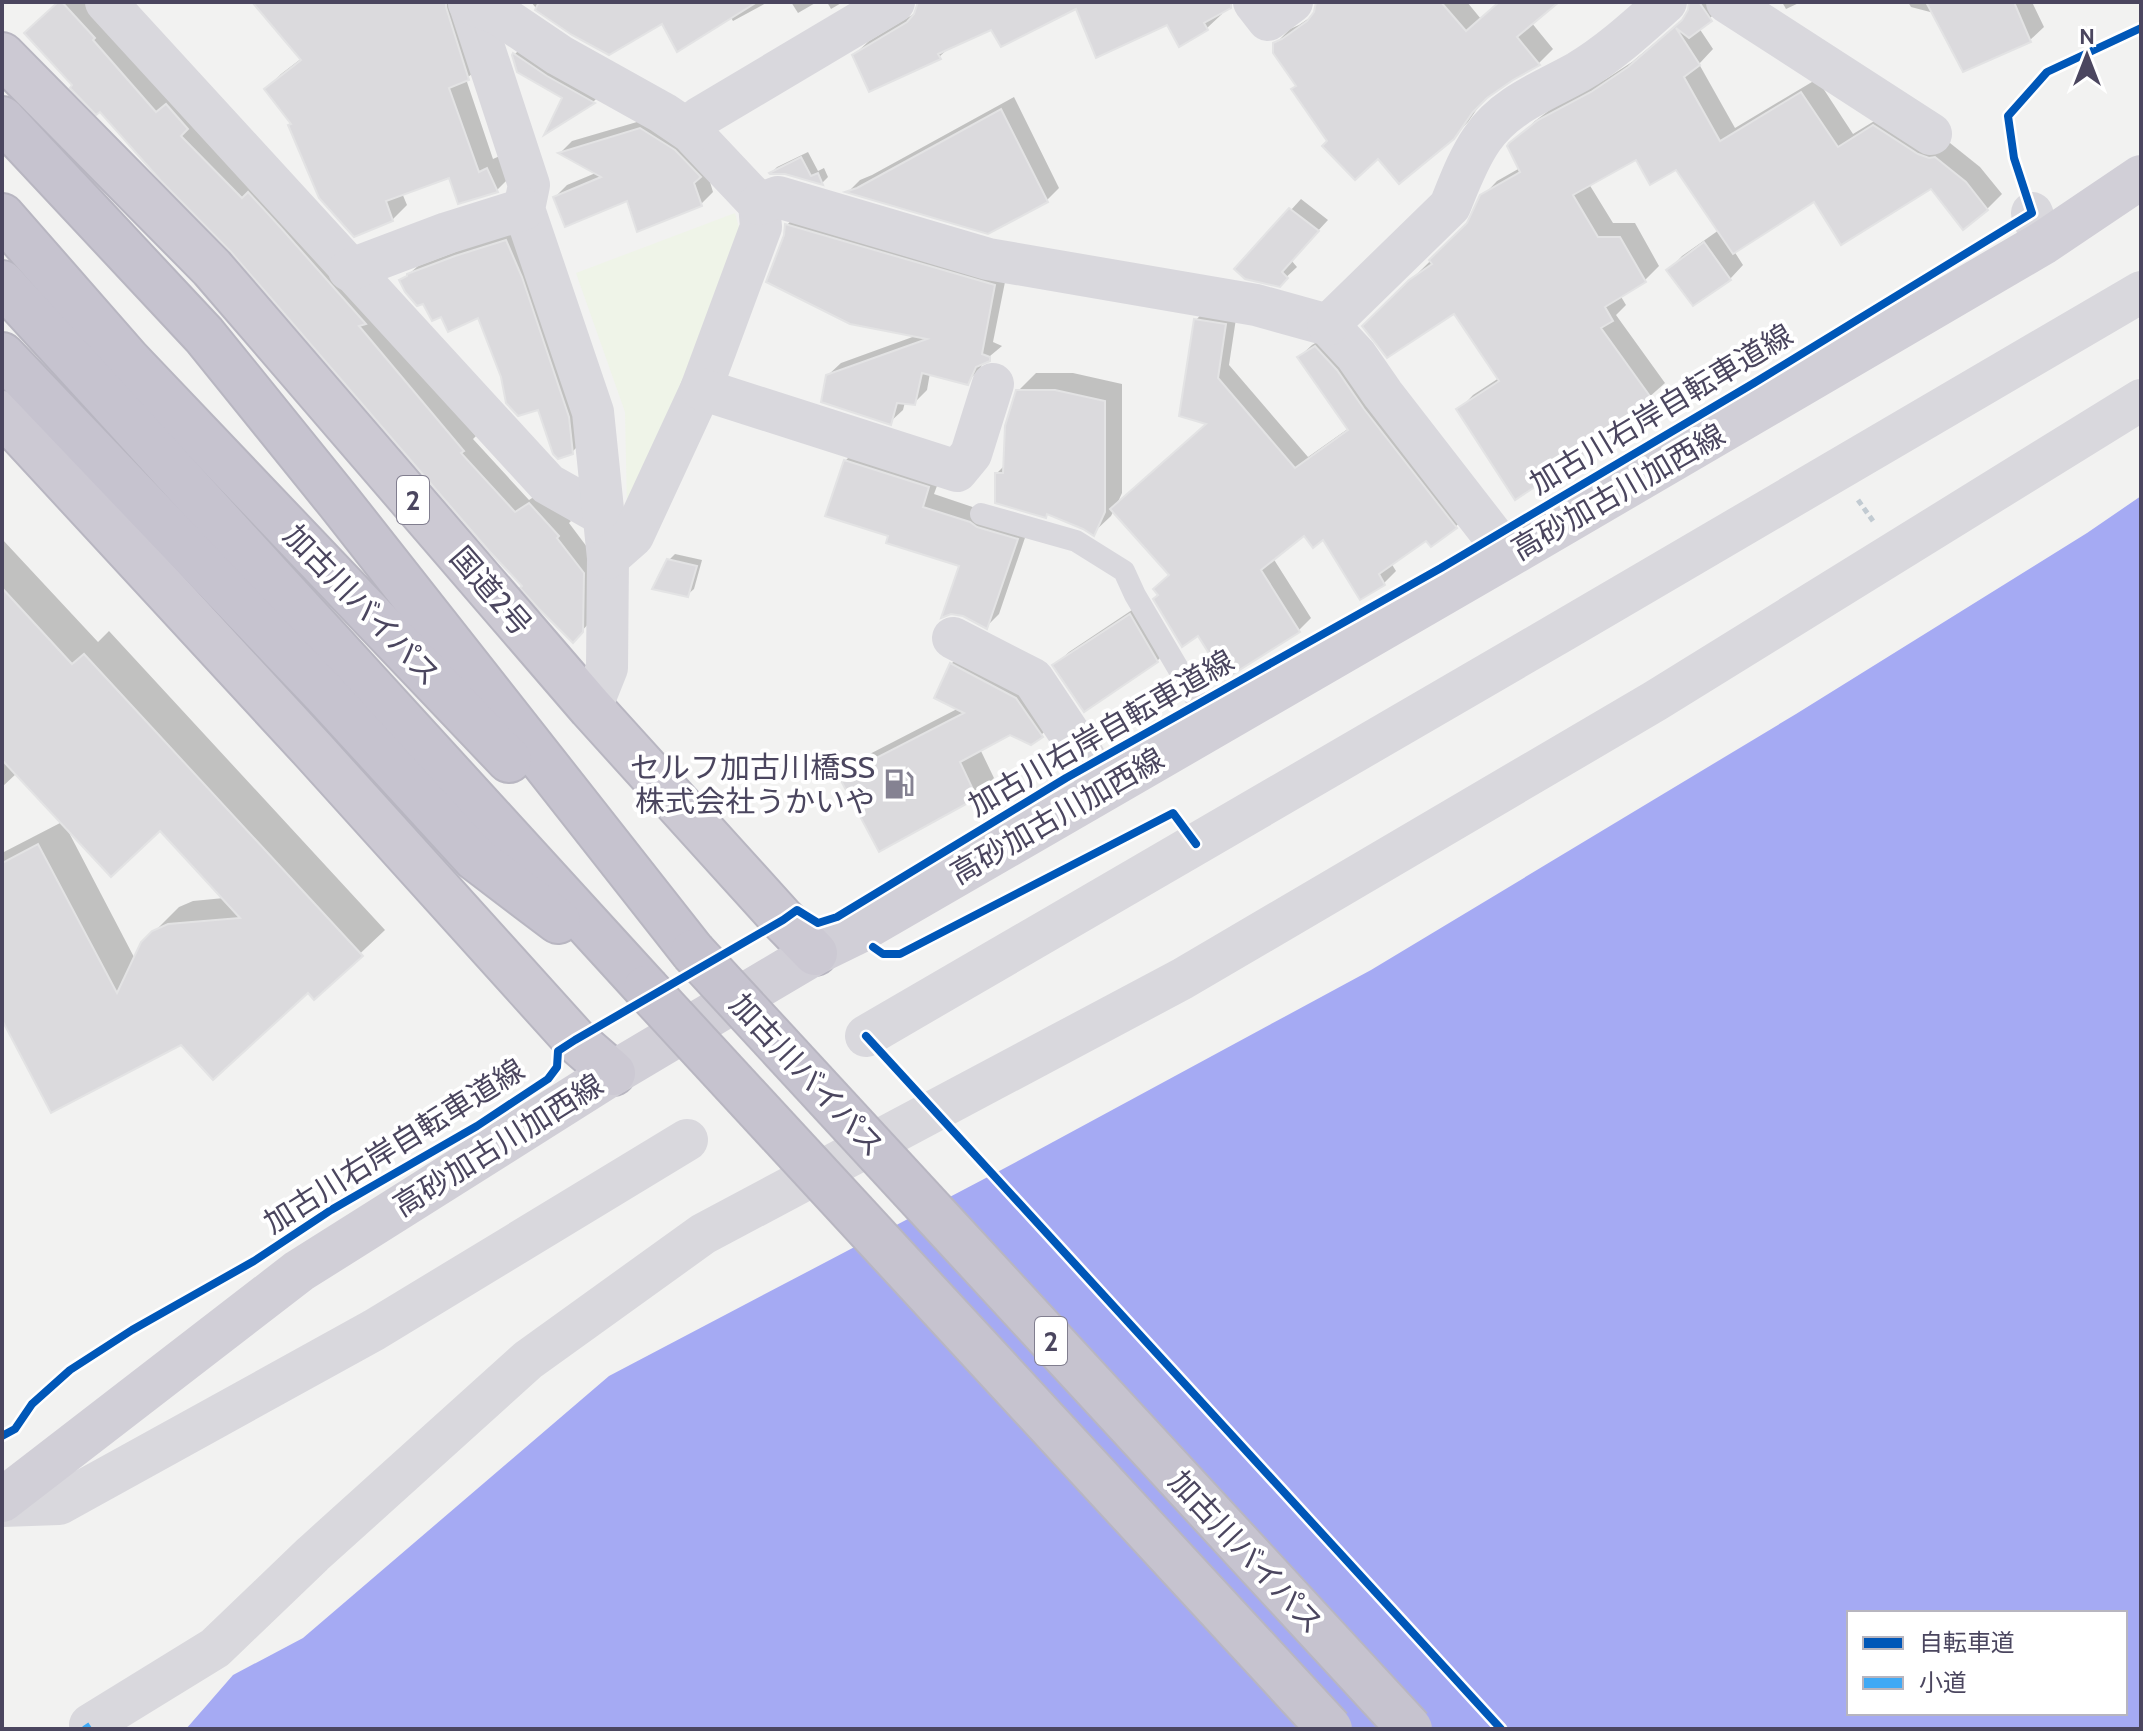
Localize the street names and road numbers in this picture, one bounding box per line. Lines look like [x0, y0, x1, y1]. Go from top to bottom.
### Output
street label: 加古川右岸自転車道線 [1523, 316, 1799, 502]
street label: 高砂加古川加西線 [1505, 416, 1731, 568]
road number: 2 [397, 476, 429, 524]
street label: 加古川バイパス [276, 517, 448, 693]
street label: 国道2号 [442, 539, 540, 643]
street label: 加古川右岸自転車道線 [962, 642, 1240, 824]
street label: 高砂加古川加西線 [944, 740, 1170, 892]
street label: 加古川バイパス [722, 986, 892, 1164]
street label: 加古川右岸自転車道線 [257, 1051, 531, 1241]
street label: 高砂加古川加西線 [386, 1066, 610, 1224]
road number: 2 [1035, 1317, 1067, 1365]
street label: 加古川バイパス [1161, 1463, 1331, 1641]

